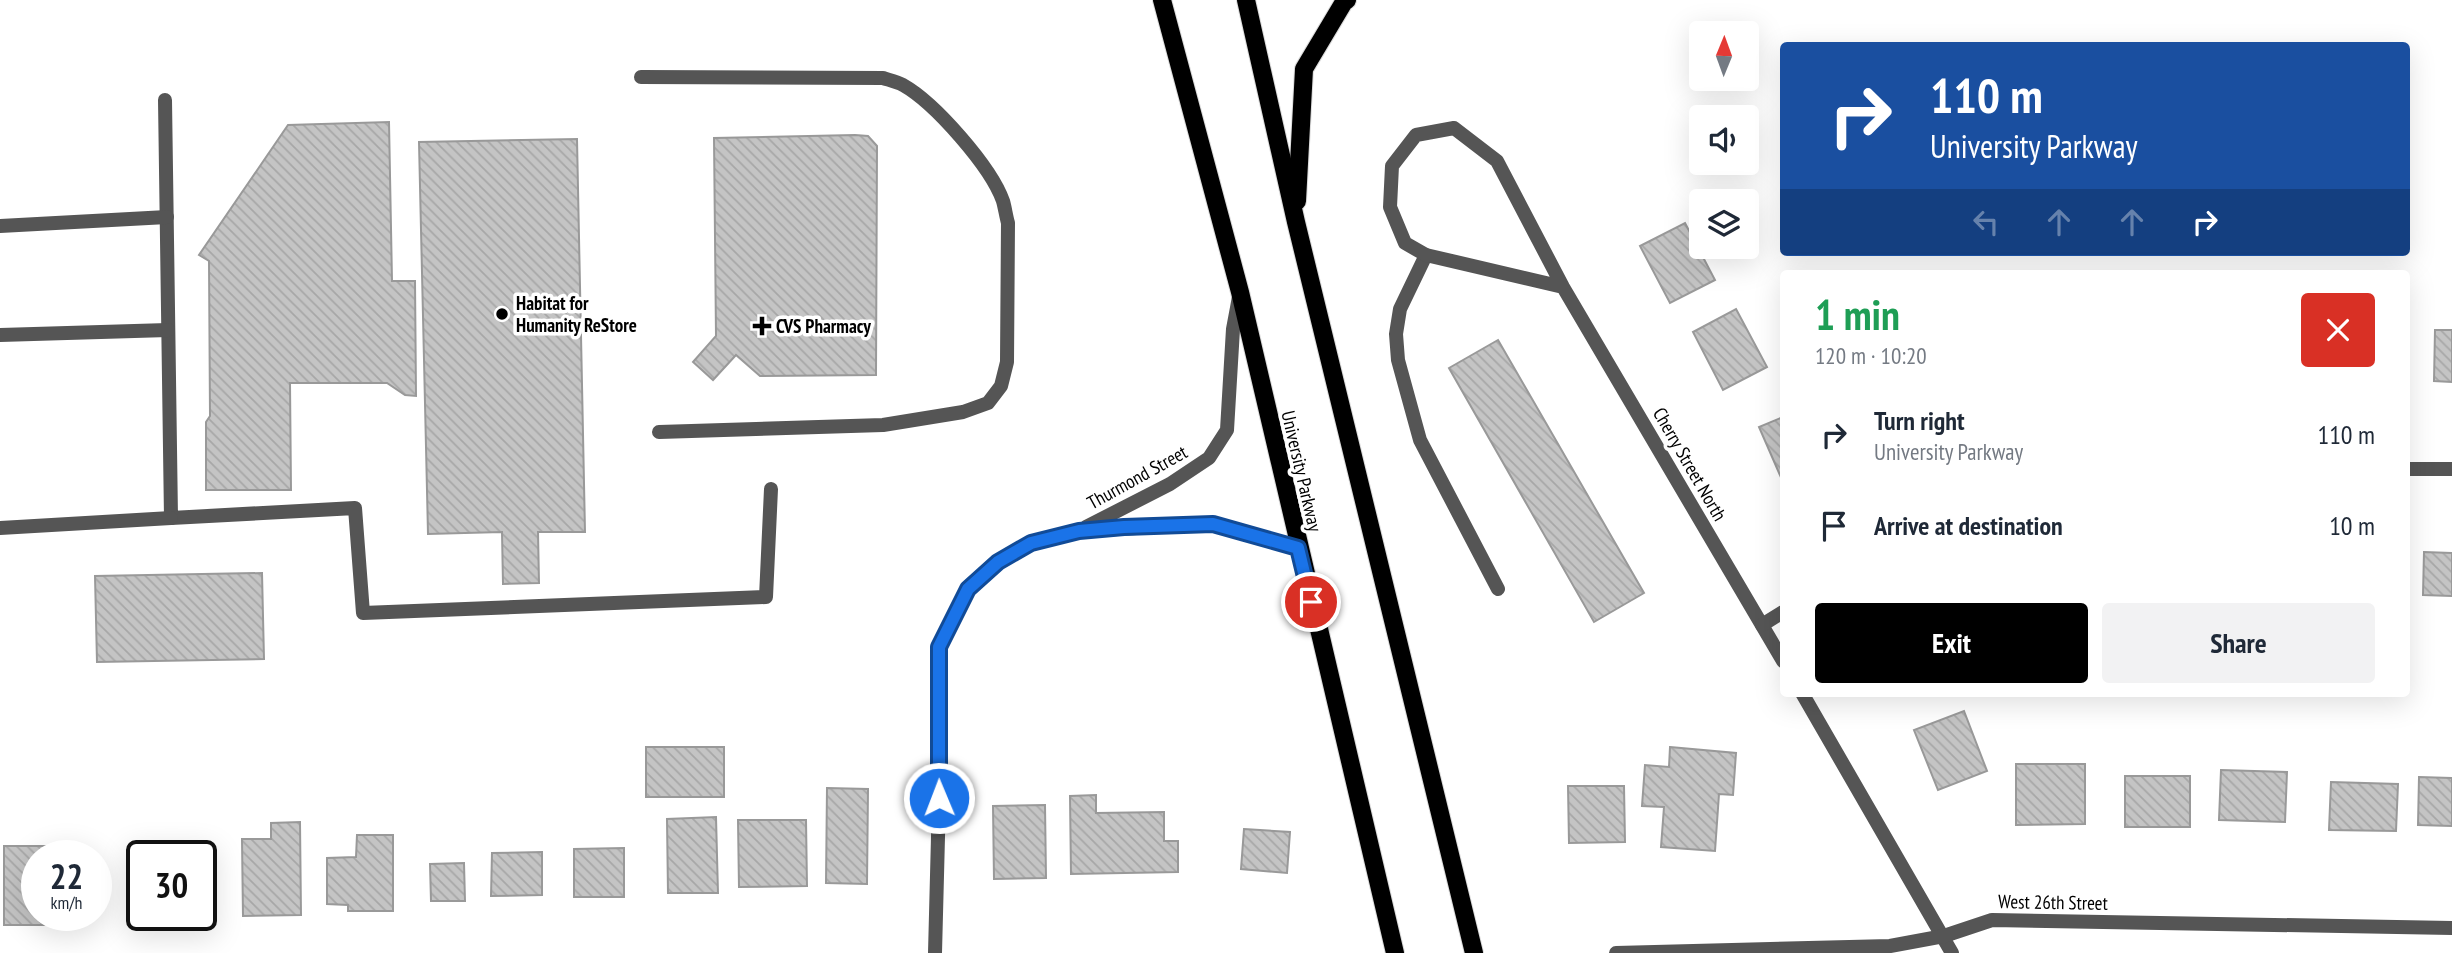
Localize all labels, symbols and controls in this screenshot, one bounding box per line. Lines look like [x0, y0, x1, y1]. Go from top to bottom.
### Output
north arrow [1689, 21, 1759, 91]
map controls [1689, 21, 1759, 259]
text: 110 m [1930, 63, 2043, 127]
icon: right [1815, 70, 1906, 161]
button: sound [1689, 105, 1759, 175]
text: University Parkway [1930, 125, 2138, 167]
button: layers [1689, 189, 1759, 259]
icon: left [1967, 203, 2005, 241]
icon: ahead [2040, 203, 2078, 241]
icon: ahead [2113, 203, 2151, 241]
icon: right [2186, 203, 2224, 241]
text: 1 min [1815, 287, 1900, 342]
place label: Habitat for Humanity ReStore [516, 291, 637, 337]
button: close [2301, 293, 2375, 367]
marker: Habitat for Humanity ReStore [494, 306, 510, 322]
place label: CVS Pharmacy [776, 314, 871, 338]
marker: CVS Pharmacy [754, 318, 770, 334]
text: 120 m · 10:20 [1815, 341, 1927, 370]
street label: Cherry Street North [1648, 403, 1732, 525]
text: Turn right [1874, 404, 1965, 437]
street label: University Parkway [1276, 408, 1328, 535]
icon: right [1815, 416, 1853, 454]
text: 110 m [2317, 418, 2375, 451]
text: University Parkway [1874, 437, 2023, 466]
street label: Thurmond Street [1083, 439, 1192, 514]
icon: arrive [1815, 507, 1853, 545]
text: Arrive at destination [1874, 509, 2063, 542]
text: 10 m [2329, 509, 2375, 542]
pin [1281, 572, 1341, 632]
icon: arrive [1292, 583, 1330, 621]
button: Exit [1815, 603, 2088, 683]
button: Share [2102, 603, 2375, 683]
position arrow [902, 761, 976, 835]
speed limit sign: 30 [126, 840, 217, 931]
text: 22 [50, 853, 83, 899]
street label: West 26th Street [1998, 889, 2109, 915]
text: km/h [51, 891, 82, 914]

